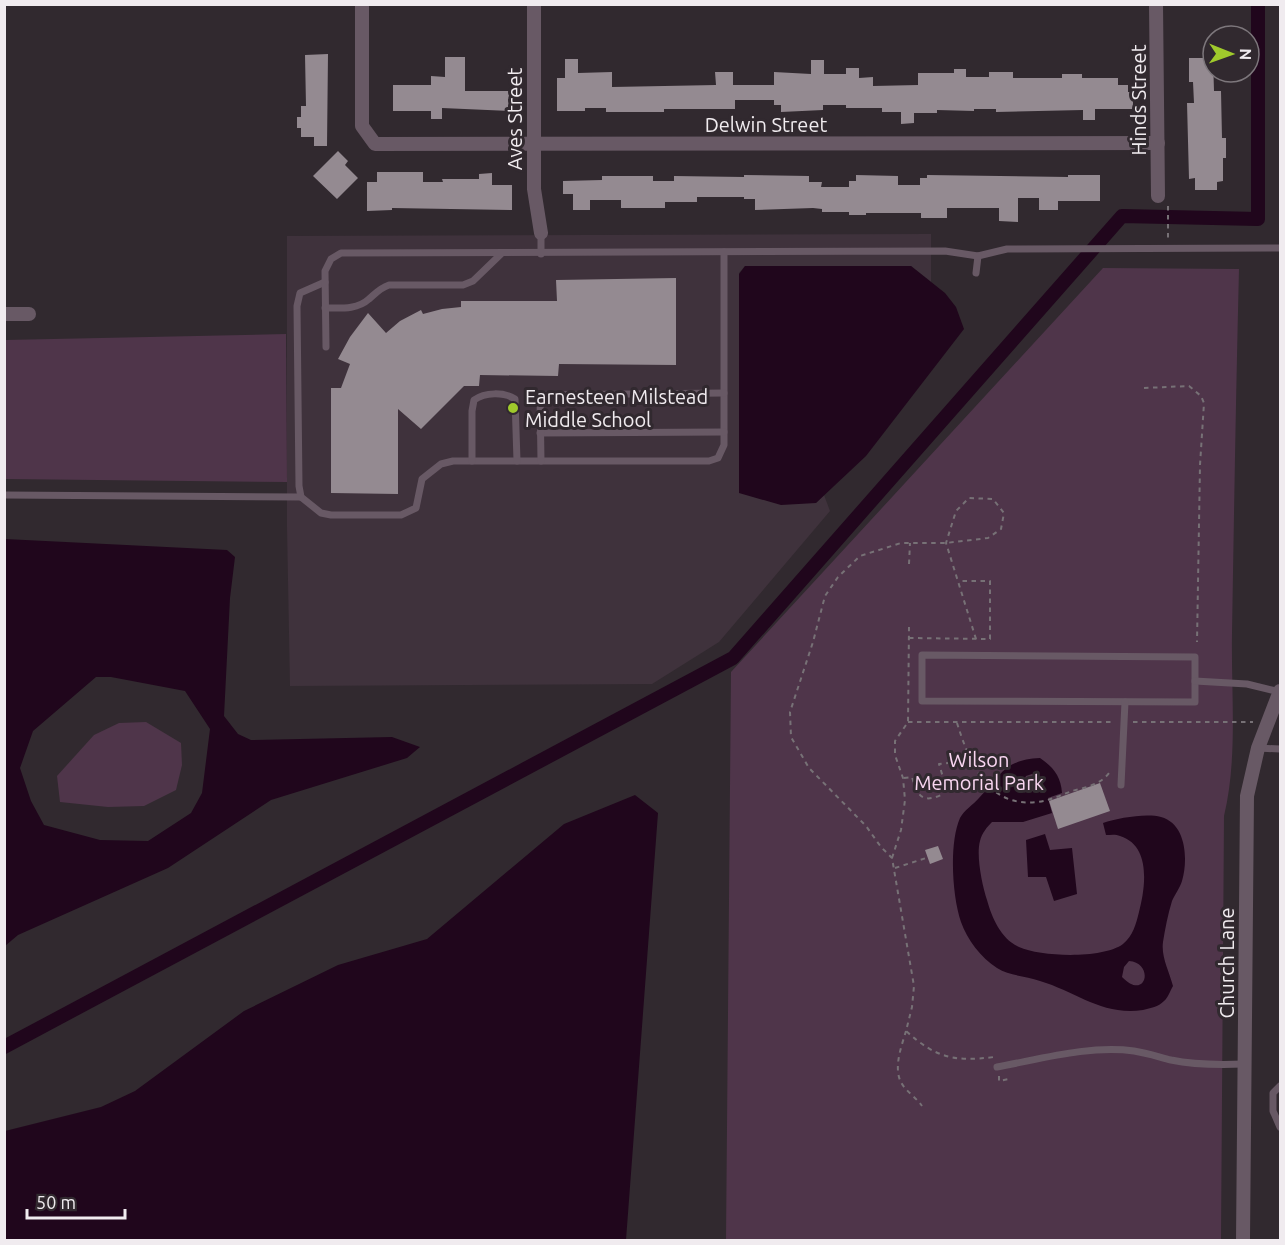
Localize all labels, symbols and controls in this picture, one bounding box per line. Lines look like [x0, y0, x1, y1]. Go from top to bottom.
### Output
north arrow [1201, 24, 1261, 84]
street label: Hinds Street [1127, 44, 1150, 156]
text: N [1237, 48, 1255, 60]
street label: Aves Street [503, 68, 526, 170]
street label: Delwin Street [705, 113, 827, 136]
place label: Earnesteen Milstead Middle School [525, 385, 708, 431]
marker: Earnesteen Milstead Middle School [506, 401, 520, 415]
park label: Wilson Memorial Park [914, 748, 1044, 794]
street label: Church Lane [1215, 908, 1238, 1018]
scale bar [27, 1182, 124, 1220]
text: 50 m [36, 1192, 76, 1212]

